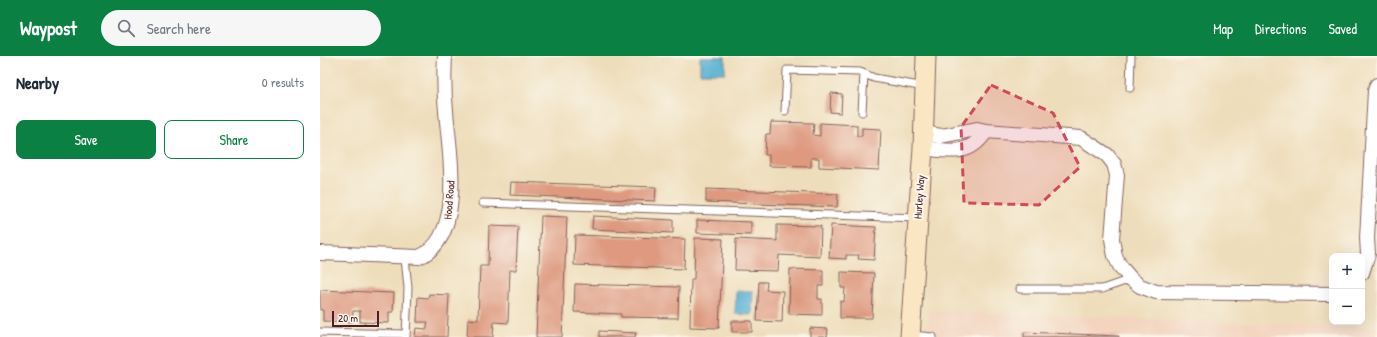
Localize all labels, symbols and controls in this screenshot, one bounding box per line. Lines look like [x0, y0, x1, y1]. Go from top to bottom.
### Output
search box [101, 10, 381, 46]
text: Waypost [20, 15, 77, 41]
icon: search [115, 17, 137, 39]
text: Search here [147, 18, 211, 39]
text: Map [1213, 19, 1233, 38]
text: Directions [1255, 19, 1306, 38]
text: Saved [1328, 19, 1357, 38]
text: Nearby [16, 71, 59, 94]
text: 0 results [262, 73, 304, 91]
button: Save [16, 120, 156, 159]
button: Share [164, 120, 304, 159]
street label: Hurley Way [910, 174, 928, 219]
street label: Hood Road [440, 179, 458, 220]
map controls [1329, 253, 1365, 325]
button: + [1329, 253, 1365, 289]
button: − [1329, 289, 1365, 325]
scale bar [332, 309, 379, 328]
text: 20 m [338, 311, 358, 325]

